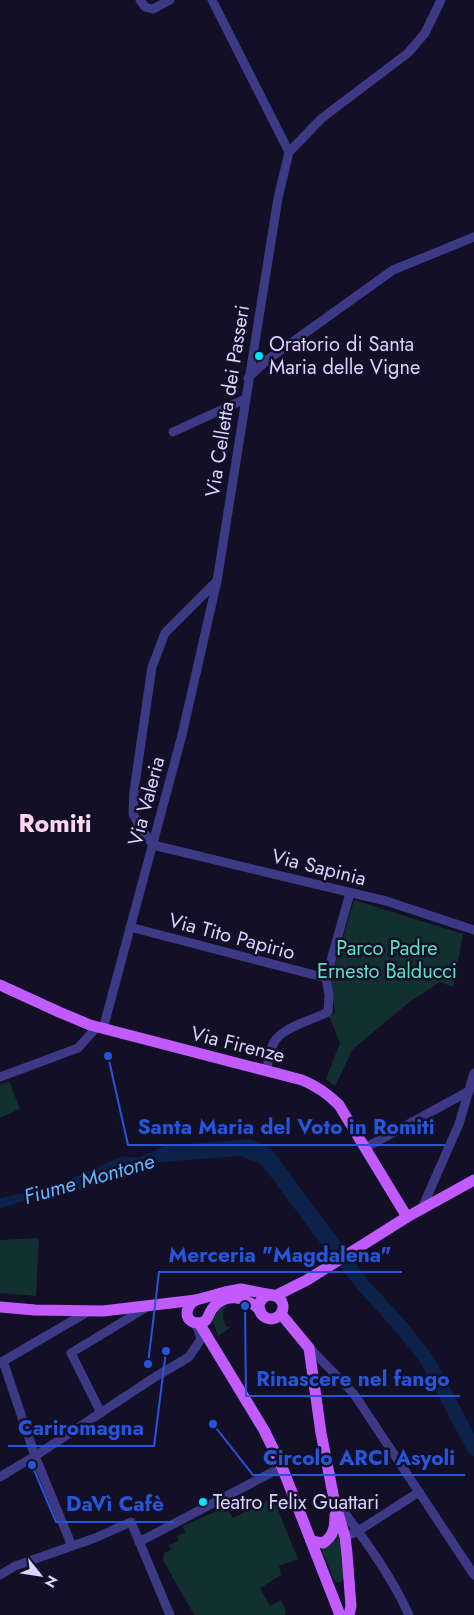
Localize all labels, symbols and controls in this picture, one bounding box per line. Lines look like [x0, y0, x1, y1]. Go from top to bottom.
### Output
street label: Via Celletta dei Passeri [198, 303, 257, 499]
place label: Oratorio di Santa Maria delle Vigne [269, 330, 420, 382]
marker: Oratorio di Santa Maria delle Vigne [253, 350, 265, 362]
street label: Via Valeria [121, 753, 172, 849]
district label: Romiti [18, 805, 92, 841]
street label: Via Sapinia [269, 842, 369, 893]
street label: Via Tito Papirio [165, 906, 298, 967]
park label: Parco Padre Ernesto Balducci [317, 934, 457, 986]
street label: Via Firenze [188, 1019, 288, 1070]
callout: Santa Maria del Voto in Romiti [128, 1109, 445, 1145]
text: Santa Maria del Voto in Romiti [137, 1112, 435, 1142]
water label: Fiume Montone [20, 1146, 158, 1212]
callout: Merceria "Magdalena" [159, 1236, 402, 1272]
text: Merceria "Magdalena" [169, 1240, 391, 1270]
callout: Rinascere nel fango [246, 1360, 460, 1396]
text: Rinascere nel fango [256, 1364, 450, 1394]
callout: Cariromagna [8, 1410, 154, 1446]
text: Cariromagna [18, 1413, 144, 1443]
callout: Circolo ARCI Asyoli [253, 1439, 465, 1475]
text: Circolo ARCI Asyoli [263, 1443, 455, 1473]
callout: DaVì Cafè [56, 1486, 174, 1522]
place label: Teatro Felix Guattari [213, 1488, 379, 1517]
text: DaVì Cafè [66, 1489, 164, 1519]
marker: Teatro Felix Guattari [197, 1496, 209, 1508]
north arrow [15, 1550, 65, 1600]
text: N [40, 1572, 63, 1591]

